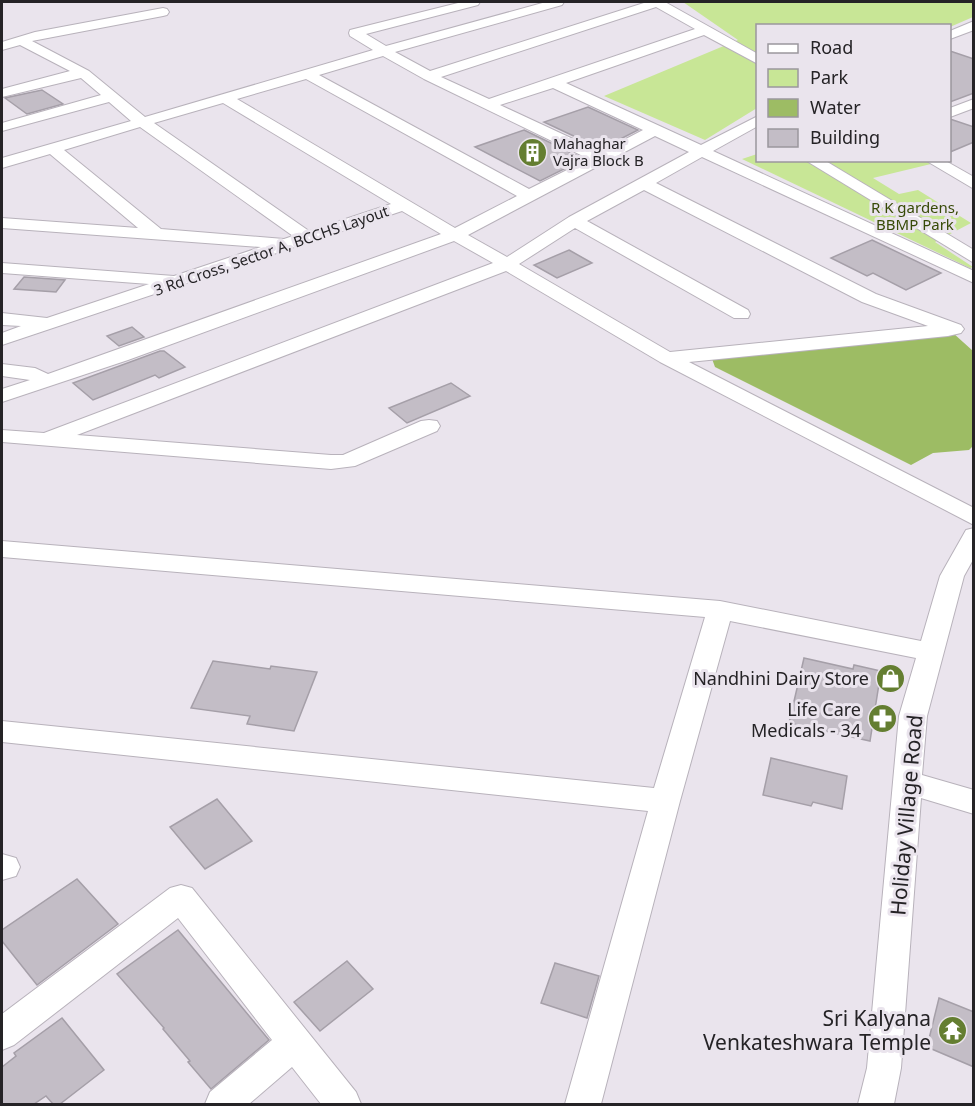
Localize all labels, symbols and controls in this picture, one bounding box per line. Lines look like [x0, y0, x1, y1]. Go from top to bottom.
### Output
legend [756, 24, 951, 162]
text: Road [810, 35, 853, 59]
text: Park [810, 65, 848, 89]
text: Water [810, 95, 861, 119]
text: Building [810, 125, 880, 149]
place label: Mahaghar Vajra Block B [553, 133, 644, 170]
building icon: Mahaghar Vajra Block B [516, 136, 548, 168]
park label: R K gardens, BBMP Park [871, 197, 959, 234]
street label: 3 Rd Cross, Sector A, BCCHS Layout [151, 200, 392, 300]
shop icon: Nandhini Dairy Store [874, 662, 906, 694]
place label: Nandhini Dairy Store [693, 666, 869, 690]
place label: Life Care Medicals - 34 [751, 697, 861, 742]
pharmacy icon: Life Care Medicals - 34 [866, 703, 898, 735]
street label: Holiday Village Road [883, 714, 929, 916]
place label: Sri Kalyana Venkateshwara Temple [703, 1004, 931, 1056]
temple icon: Sri Kalyana Venkateshwara Temple [936, 1014, 968, 1046]

